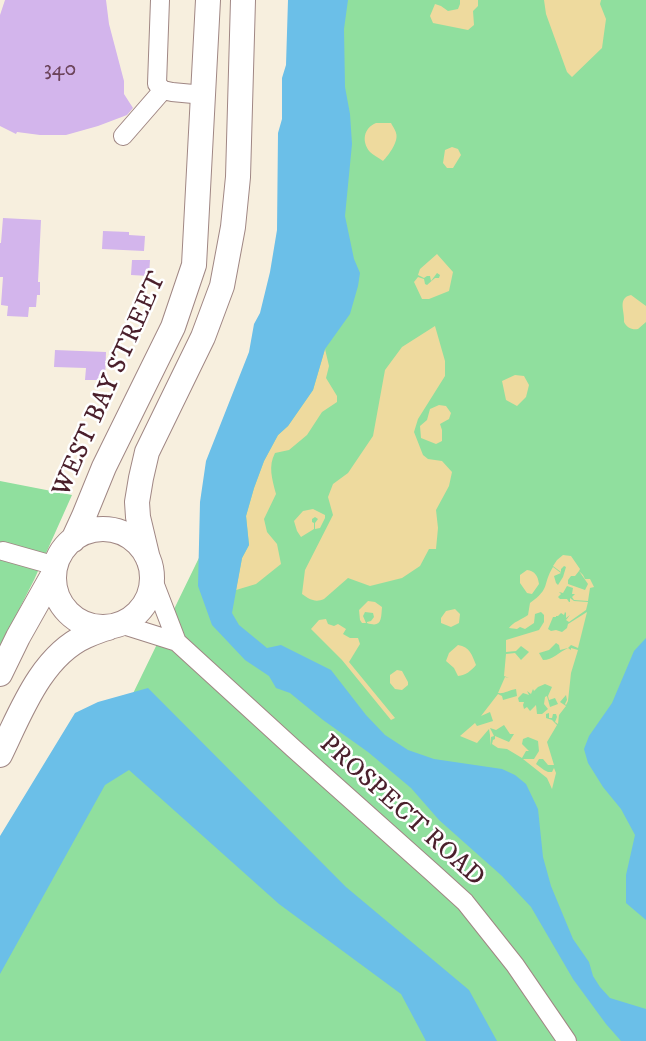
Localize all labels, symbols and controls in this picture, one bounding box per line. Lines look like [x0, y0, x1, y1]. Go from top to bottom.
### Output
house number: 340 [44, 57, 76, 83]
street label: WEST BAY STREET [47, 268, 175, 502]
street label: PROSPECT ROAD [312, 730, 490, 894]

